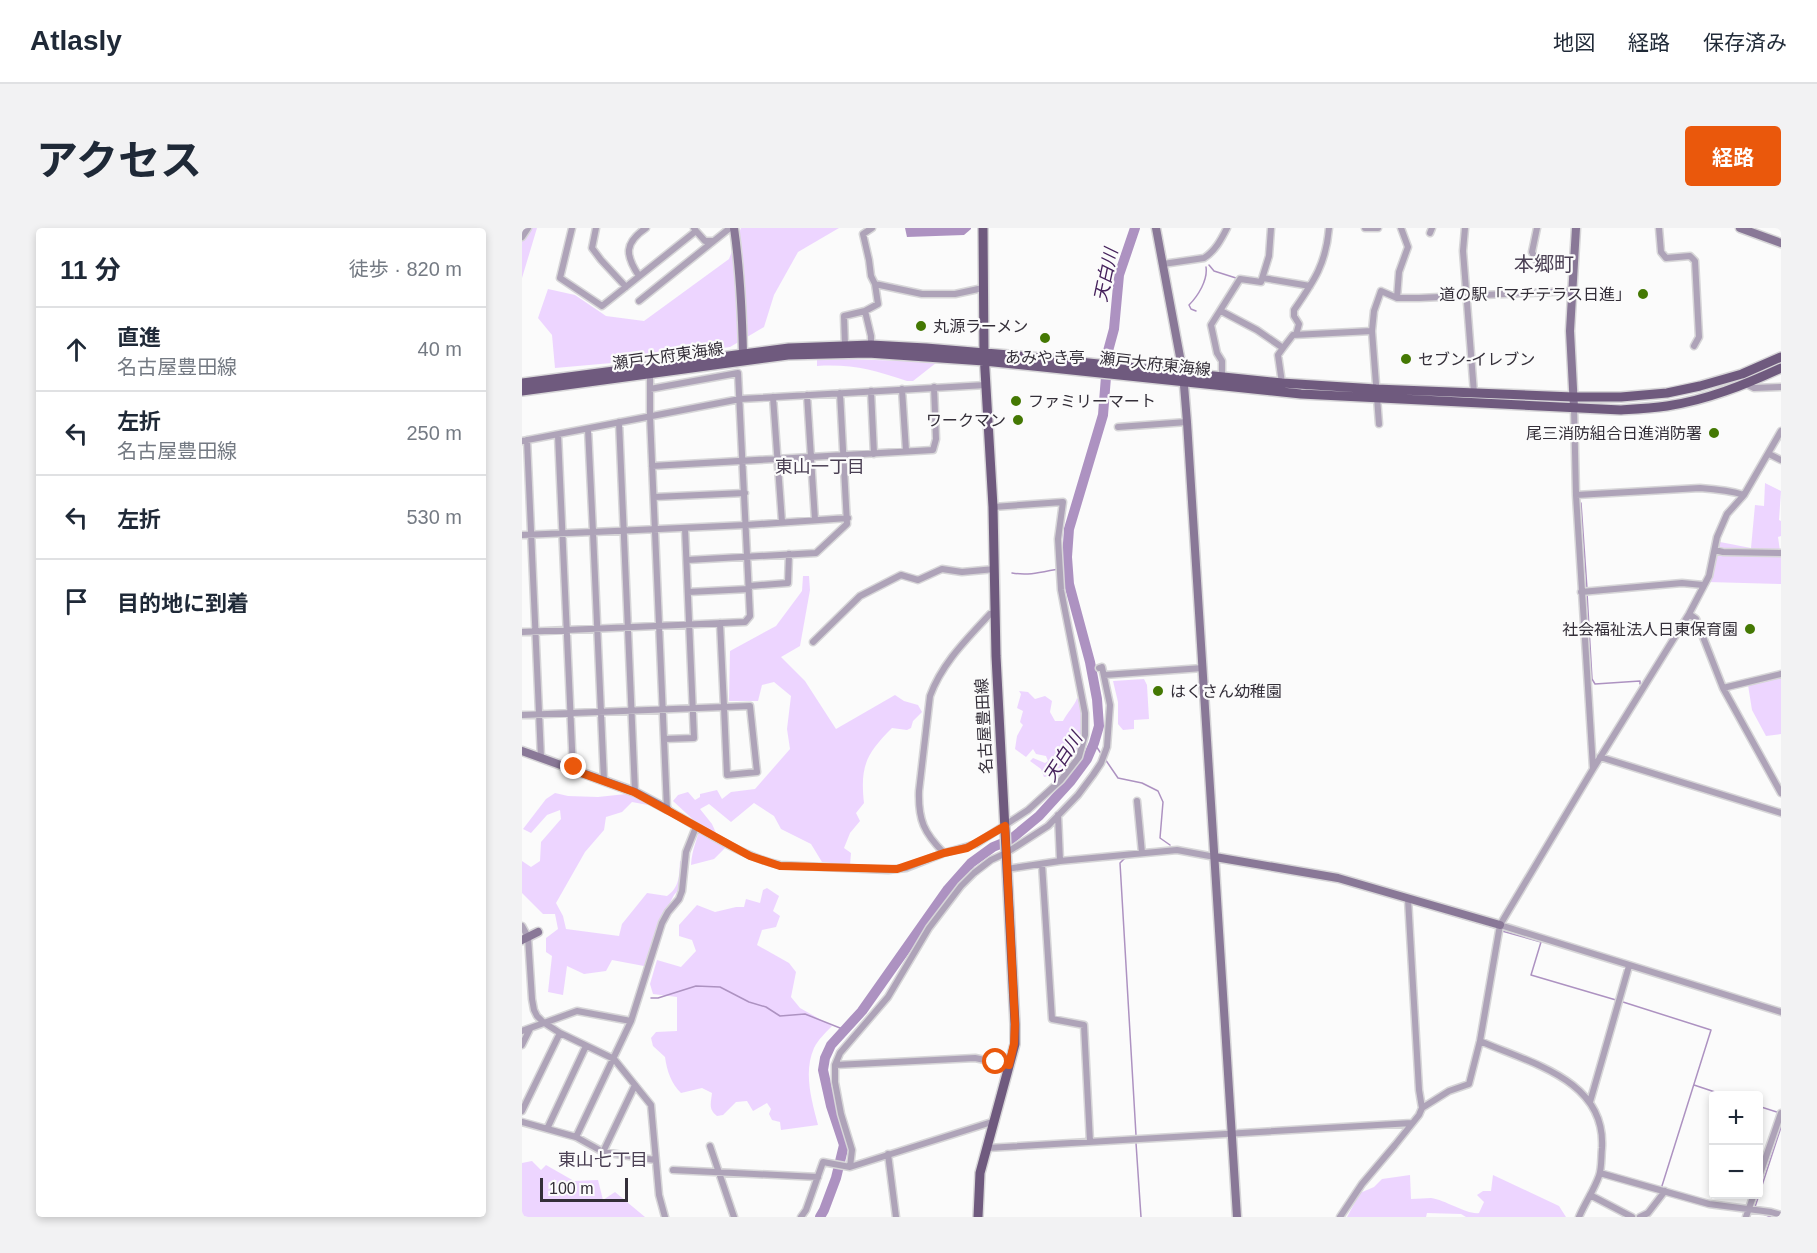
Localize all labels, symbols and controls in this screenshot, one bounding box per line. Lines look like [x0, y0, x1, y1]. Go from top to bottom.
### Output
text: Atlasly [30, 25, 122, 56]
text: 地図 [1553, 31, 1595, 54]
text: 経路 [1628, 31, 1670, 54]
text: 保存済み [1703, 31, 1787, 54]
button: 経路 [1685, 126, 1781, 186]
text: アクセス [36, 137, 202, 184]
water label: 天白川 [1091, 245, 1122, 303]
district label: 本郷町 [1514, 253, 1574, 275]
text: 11 分 [60, 255, 121, 285]
text: 徒歩 · 820 m [349, 258, 462, 280]
place label: 道の駅「マチテラス日進」 [1439, 286, 1631, 303]
marker: 道の駅「マチテラス日進」 [1636, 287, 1650, 301]
place label: 丸源ラーメン [933, 318, 1028, 335]
marker: 丸源ラーメン [914, 319, 928, 333]
text: 直進 [117, 325, 161, 350]
marker: あみやき亭 [1038, 331, 1052, 345]
icon: ahead [60, 333, 93, 366]
text: 40 m [418, 338, 462, 360]
street label: 瀬戸大府東海線 [611, 340, 725, 372]
place label: あみやき亭 [1005, 349, 1085, 366]
street label: 瀬戸大府東海線 [1098, 350, 1212, 378]
place label: セブン-イレブン [1418, 351, 1535, 368]
marker: セブン-イレブン [1399, 352, 1413, 366]
text: 名古屋豊田線 [117, 356, 237, 378]
place label: ファミリーマート [1028, 393, 1156, 410]
marker: ファミリーマート [1009, 394, 1023, 408]
text: 左折 [117, 409, 161, 434]
place label: ワークマン [926, 412, 1006, 429]
marker: ワークマン [1011, 413, 1025, 427]
icon: left [60, 417, 93, 450]
text: 250 m [406, 422, 462, 444]
place label: 尾三消防組合日進消防署 [1526, 425, 1702, 442]
marker: 尾三消防組合日進消防署 [1707, 426, 1721, 440]
text: 名古屋豊田線 [117, 440, 237, 462]
district label: 東山一丁目 [775, 457, 865, 477]
icon: left [60, 501, 93, 534]
text: 530 m [406, 506, 462, 528]
text: 左折 [117, 507, 161, 532]
icon: arrive [60, 585, 93, 618]
text: 目的地に到着 [117, 591, 249, 616]
place label: 社会福祉法人日東保育園 [1562, 621, 1738, 638]
marker: 社会福祉法人日東保育園 [1743, 622, 1757, 636]
street label: 名古屋豊田線 [973, 678, 995, 774]
place label: はくさん幼稚園 [1170, 683, 1282, 700]
marker: はくさん幼稚園 [1151, 684, 1165, 698]
water label: 天白川 [1040, 727, 1087, 785]
route end [560, 753, 586, 779]
route start [982, 1048, 1008, 1074]
map controls [1709, 1091, 1763, 1199]
button: + [1709, 1091, 1763, 1145]
button: − [1709, 1145, 1763, 1199]
district label: 東山七丁目 [558, 1150, 648, 1170]
scale bar [540, 1175, 628, 1202]
text: 100 m [549, 1180, 593, 1197]

